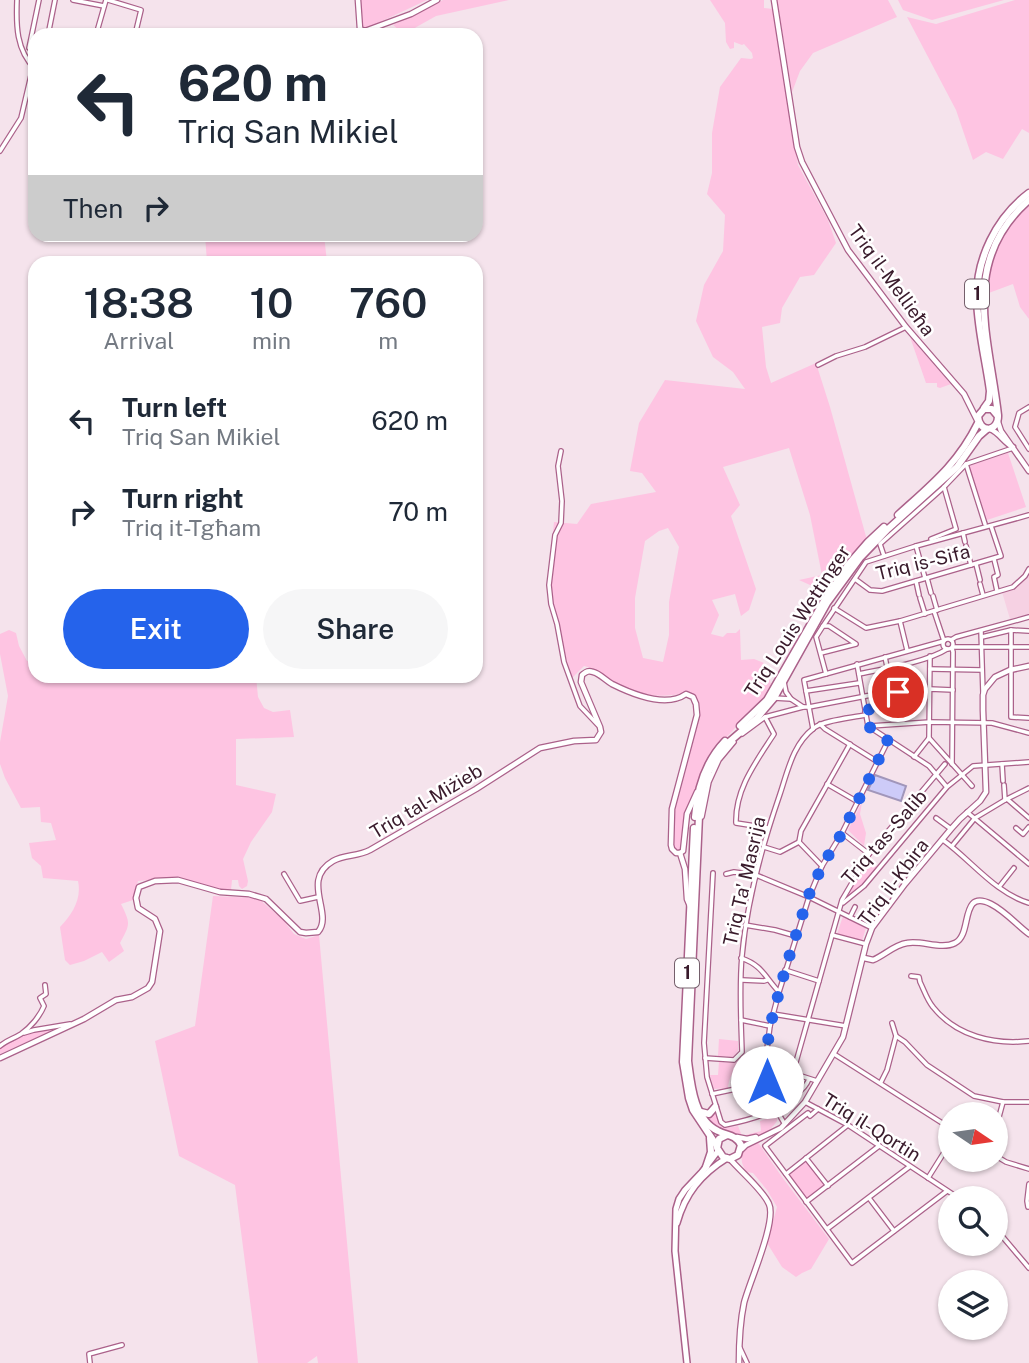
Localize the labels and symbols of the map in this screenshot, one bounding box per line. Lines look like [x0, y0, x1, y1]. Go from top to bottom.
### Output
street label: Triq il-Mellieħa [844, 220, 940, 340]
road number: 1 [965, 280, 989, 308]
street label: Triq is-Sifa [874, 540, 972, 584]
street label: Triq Louis Wettinger [740, 541, 854, 701]
pin [868, 662, 928, 722]
street label: Triq tal-Miżieb [366, 759, 486, 843]
street label: Triq tas-Salib [837, 785, 931, 889]
street label: Triq Ta' Masrija [718, 814, 770, 948]
street label: Triq il-Kbira [853, 834, 933, 930]
road number: 1 [675, 958, 699, 988]
position arrow [730, 1045, 804, 1119]
street label: Triq il-Qortin [819, 1088, 925, 1166]
north arrow [938, 1102, 1008, 1172]

